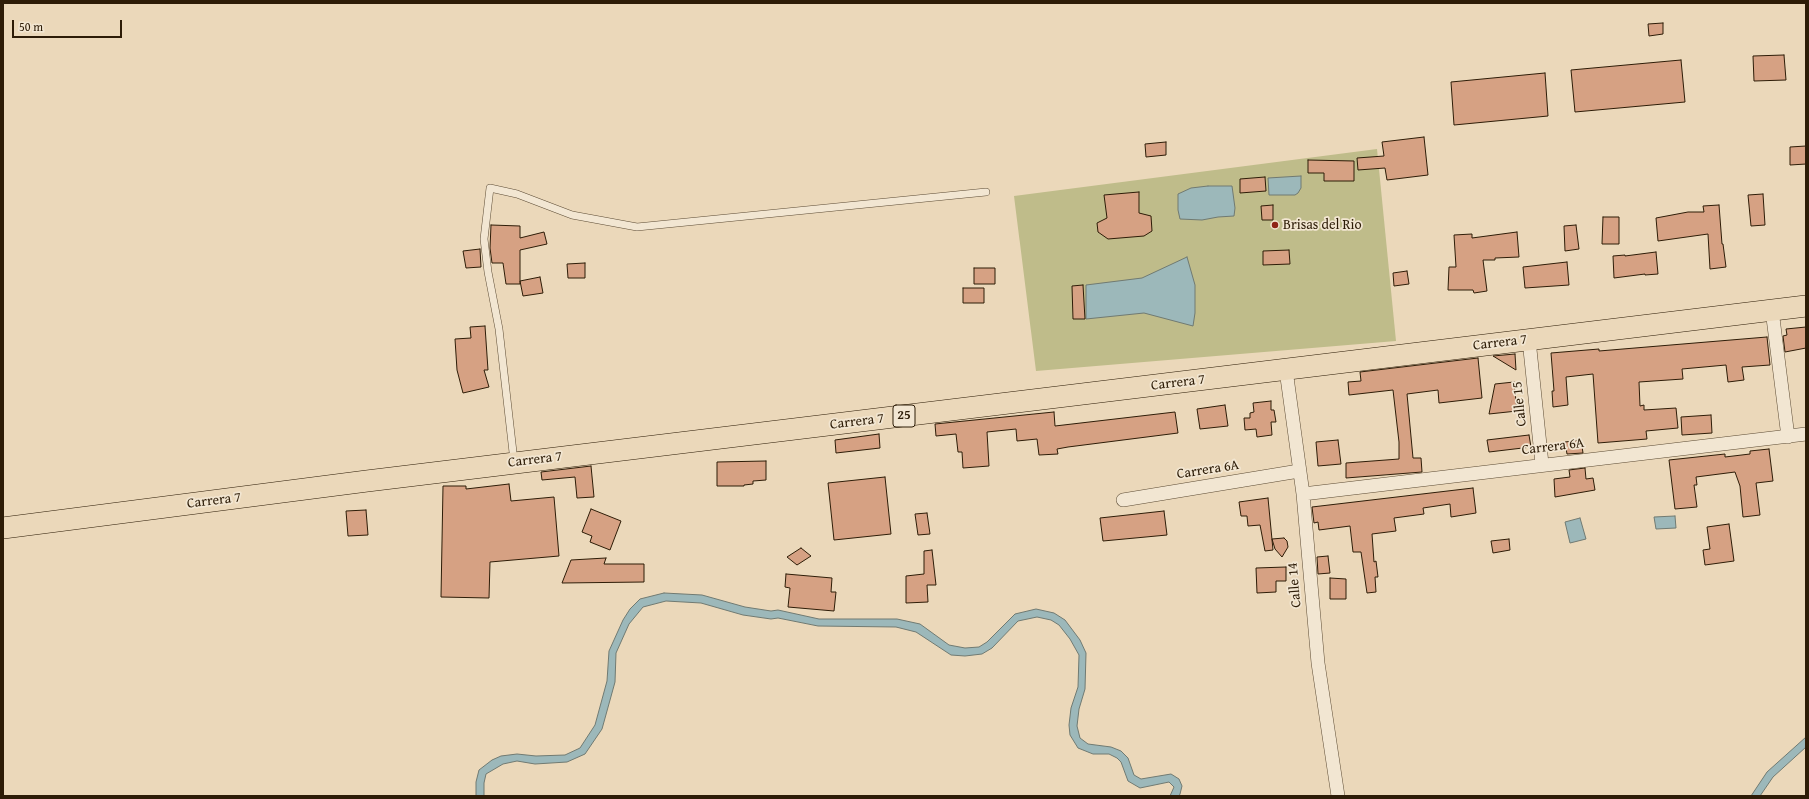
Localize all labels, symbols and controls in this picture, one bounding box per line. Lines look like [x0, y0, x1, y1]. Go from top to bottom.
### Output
scale bar [14, 12, 124, 38]
text: 50 m [19, 18, 43, 35]
place label: Brisas del Rio [1283, 217, 1362, 233]
marker: Brisas del Rio [1270, 220, 1280, 230]
street label: Carrera 7 [1472, 331, 1528, 355]
street label: Carrera 7 [1150, 371, 1206, 395]
street label: Calle 15 [1509, 381, 1531, 427]
road number: 25 [893, 405, 915, 427]
street label: Carrera 7 [829, 410, 885, 434]
street label: Carrera 6A [1521, 435, 1585, 459]
street label: Carrera 7 [507, 448, 563, 472]
street label: Carrera 6A [1176, 457, 1240, 483]
street label: Carrera 7 [186, 489, 242, 513]
street label: Calle 14 [1285, 562, 1305, 608]

